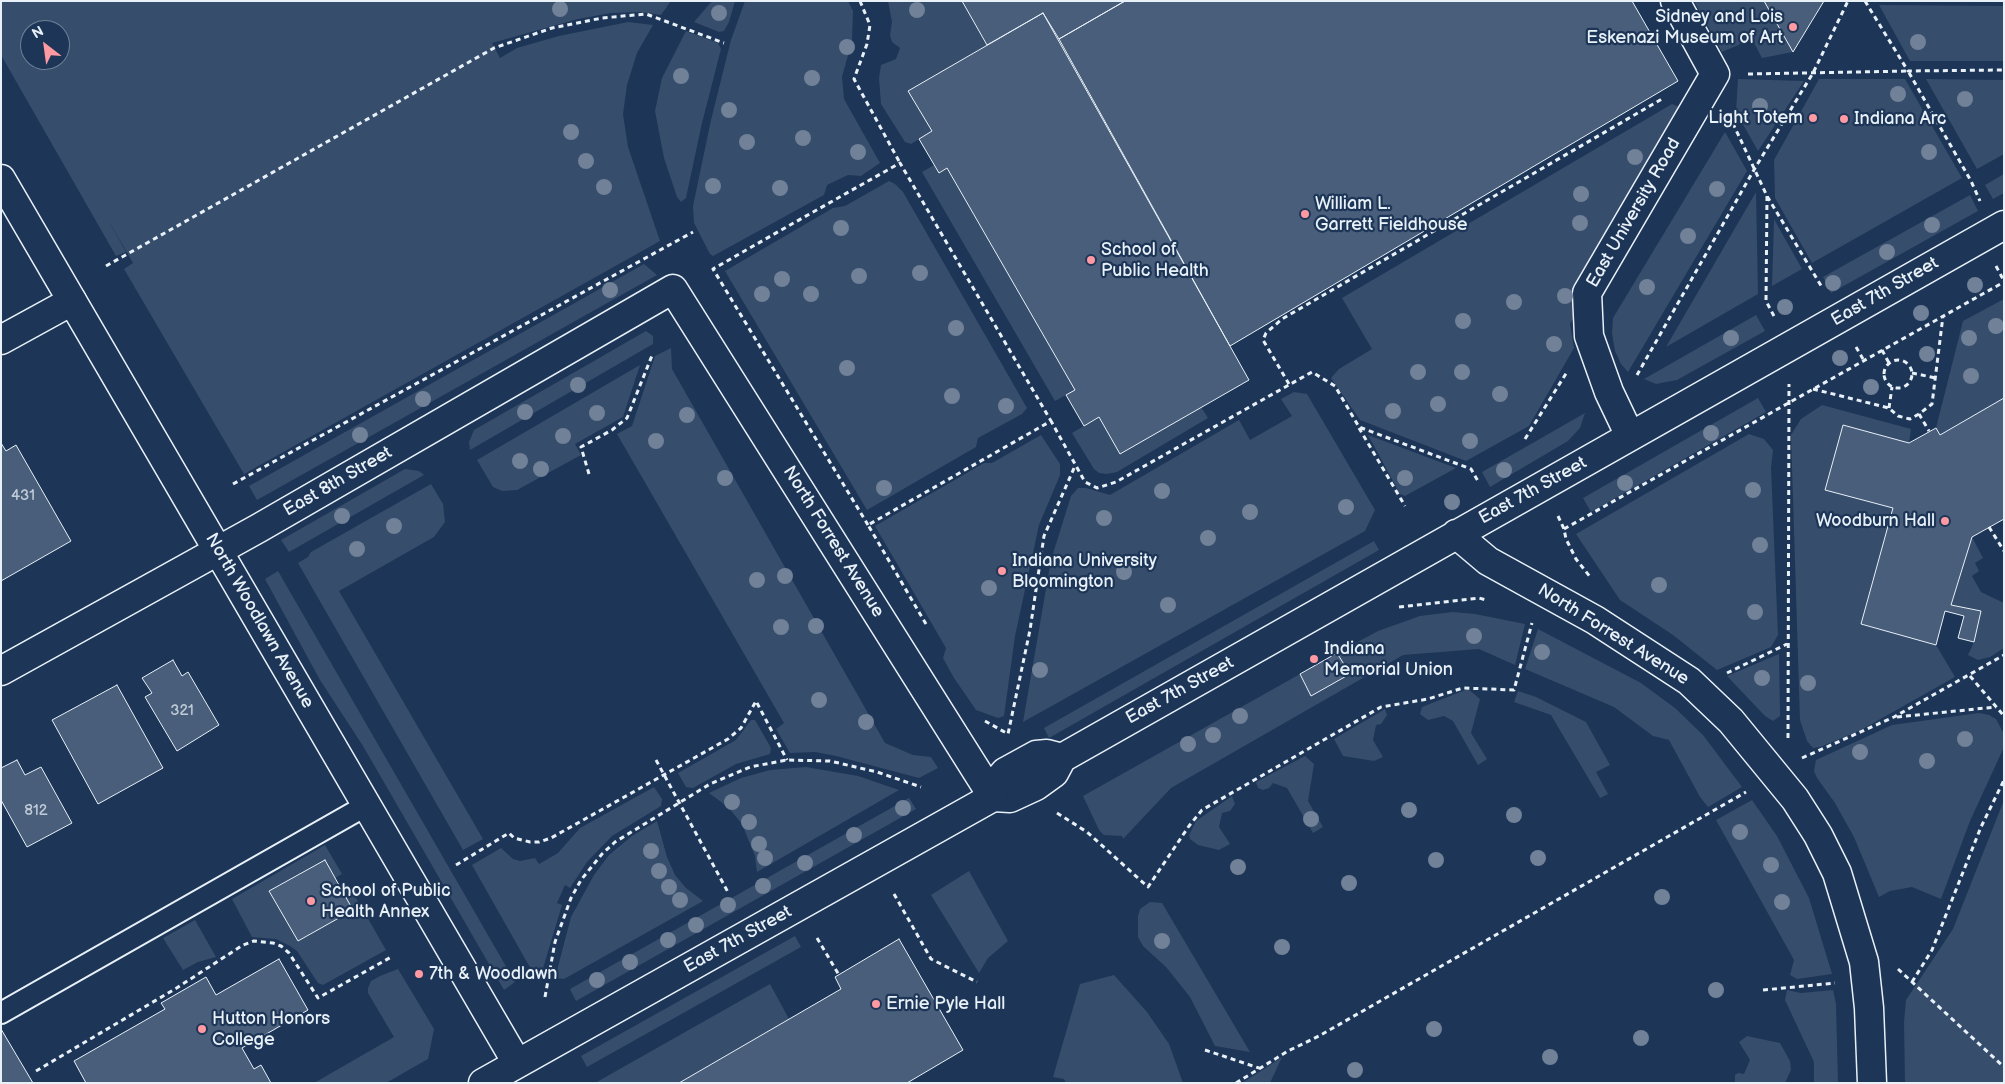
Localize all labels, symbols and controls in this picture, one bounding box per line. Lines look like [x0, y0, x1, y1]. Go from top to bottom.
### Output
place label: Sidney and Lois Eskenazi Museum of Art [1586, 6, 1783, 48]
north arrow [20, 20, 70, 70]
marker: Sidney and Lois Eskenazi Museum of Art [1787, 21, 1799, 33]
text: N [29, 22, 47, 42]
place label: Light Totem [1708, 107, 1803, 129]
place label: Indiana Arc [1854, 108, 1946, 130]
marker: Light Totem [1807, 112, 1819, 124]
marker: Indiana Arc [1838, 113, 1850, 125]
street label: East University Road [1582, 134, 1686, 292]
place label: William L. Garrett Fieldhouse [1315, 193, 1467, 235]
marker: William L. Garrett Fieldhouse [1299, 208, 1311, 220]
place label: School of Public Health [1101, 239, 1209, 282]
street label: East 7th Street [1828, 253, 1942, 331]
marker: School of Public Health [1085, 254, 1097, 266]
street label: East 8th Street [280, 442, 396, 522]
street label: East 7th Street [1475, 452, 1591, 530]
street label: North Forrest Avenue [778, 462, 888, 622]
house number: 431 [11, 487, 35, 505]
place label: Woodburn Hall [1816, 510, 1935, 532]
marker: Woodburn Hall [1939, 515, 1951, 527]
street label: North Woodlawn Avenue [200, 530, 318, 712]
place label: Indiana University Bloomington [1012, 550, 1157, 592]
marker: Indiana University Bloomington [996, 565, 1008, 577]
street label: North Forrest Avenue [1533, 580, 1693, 690]
place label: Indiana Memorial Union [1324, 638, 1453, 681]
street label: East 7th Street [1122, 652, 1238, 730]
marker: Indiana Memorial Union [1308, 653, 1320, 665]
house number: 321 [170, 702, 194, 720]
house number: 812 [24, 802, 48, 820]
place label: School of Public Health Annex [321, 880, 451, 922]
marker: School of Public Health Annex [305, 895, 317, 907]
street label: East 7th Street [680, 901, 796, 979]
place label: 7th & Woodlawn [429, 963, 557, 985]
marker: 7th & Woodlawn [413, 968, 425, 980]
place label: Ernie Pyle Hall [886, 993, 1005, 1015]
marker: Ernie Pyle Hall [870, 998, 882, 1010]
place label: Hutton Honors College [212, 1008, 330, 1050]
marker: Hutton Honors College [196, 1023, 208, 1035]

